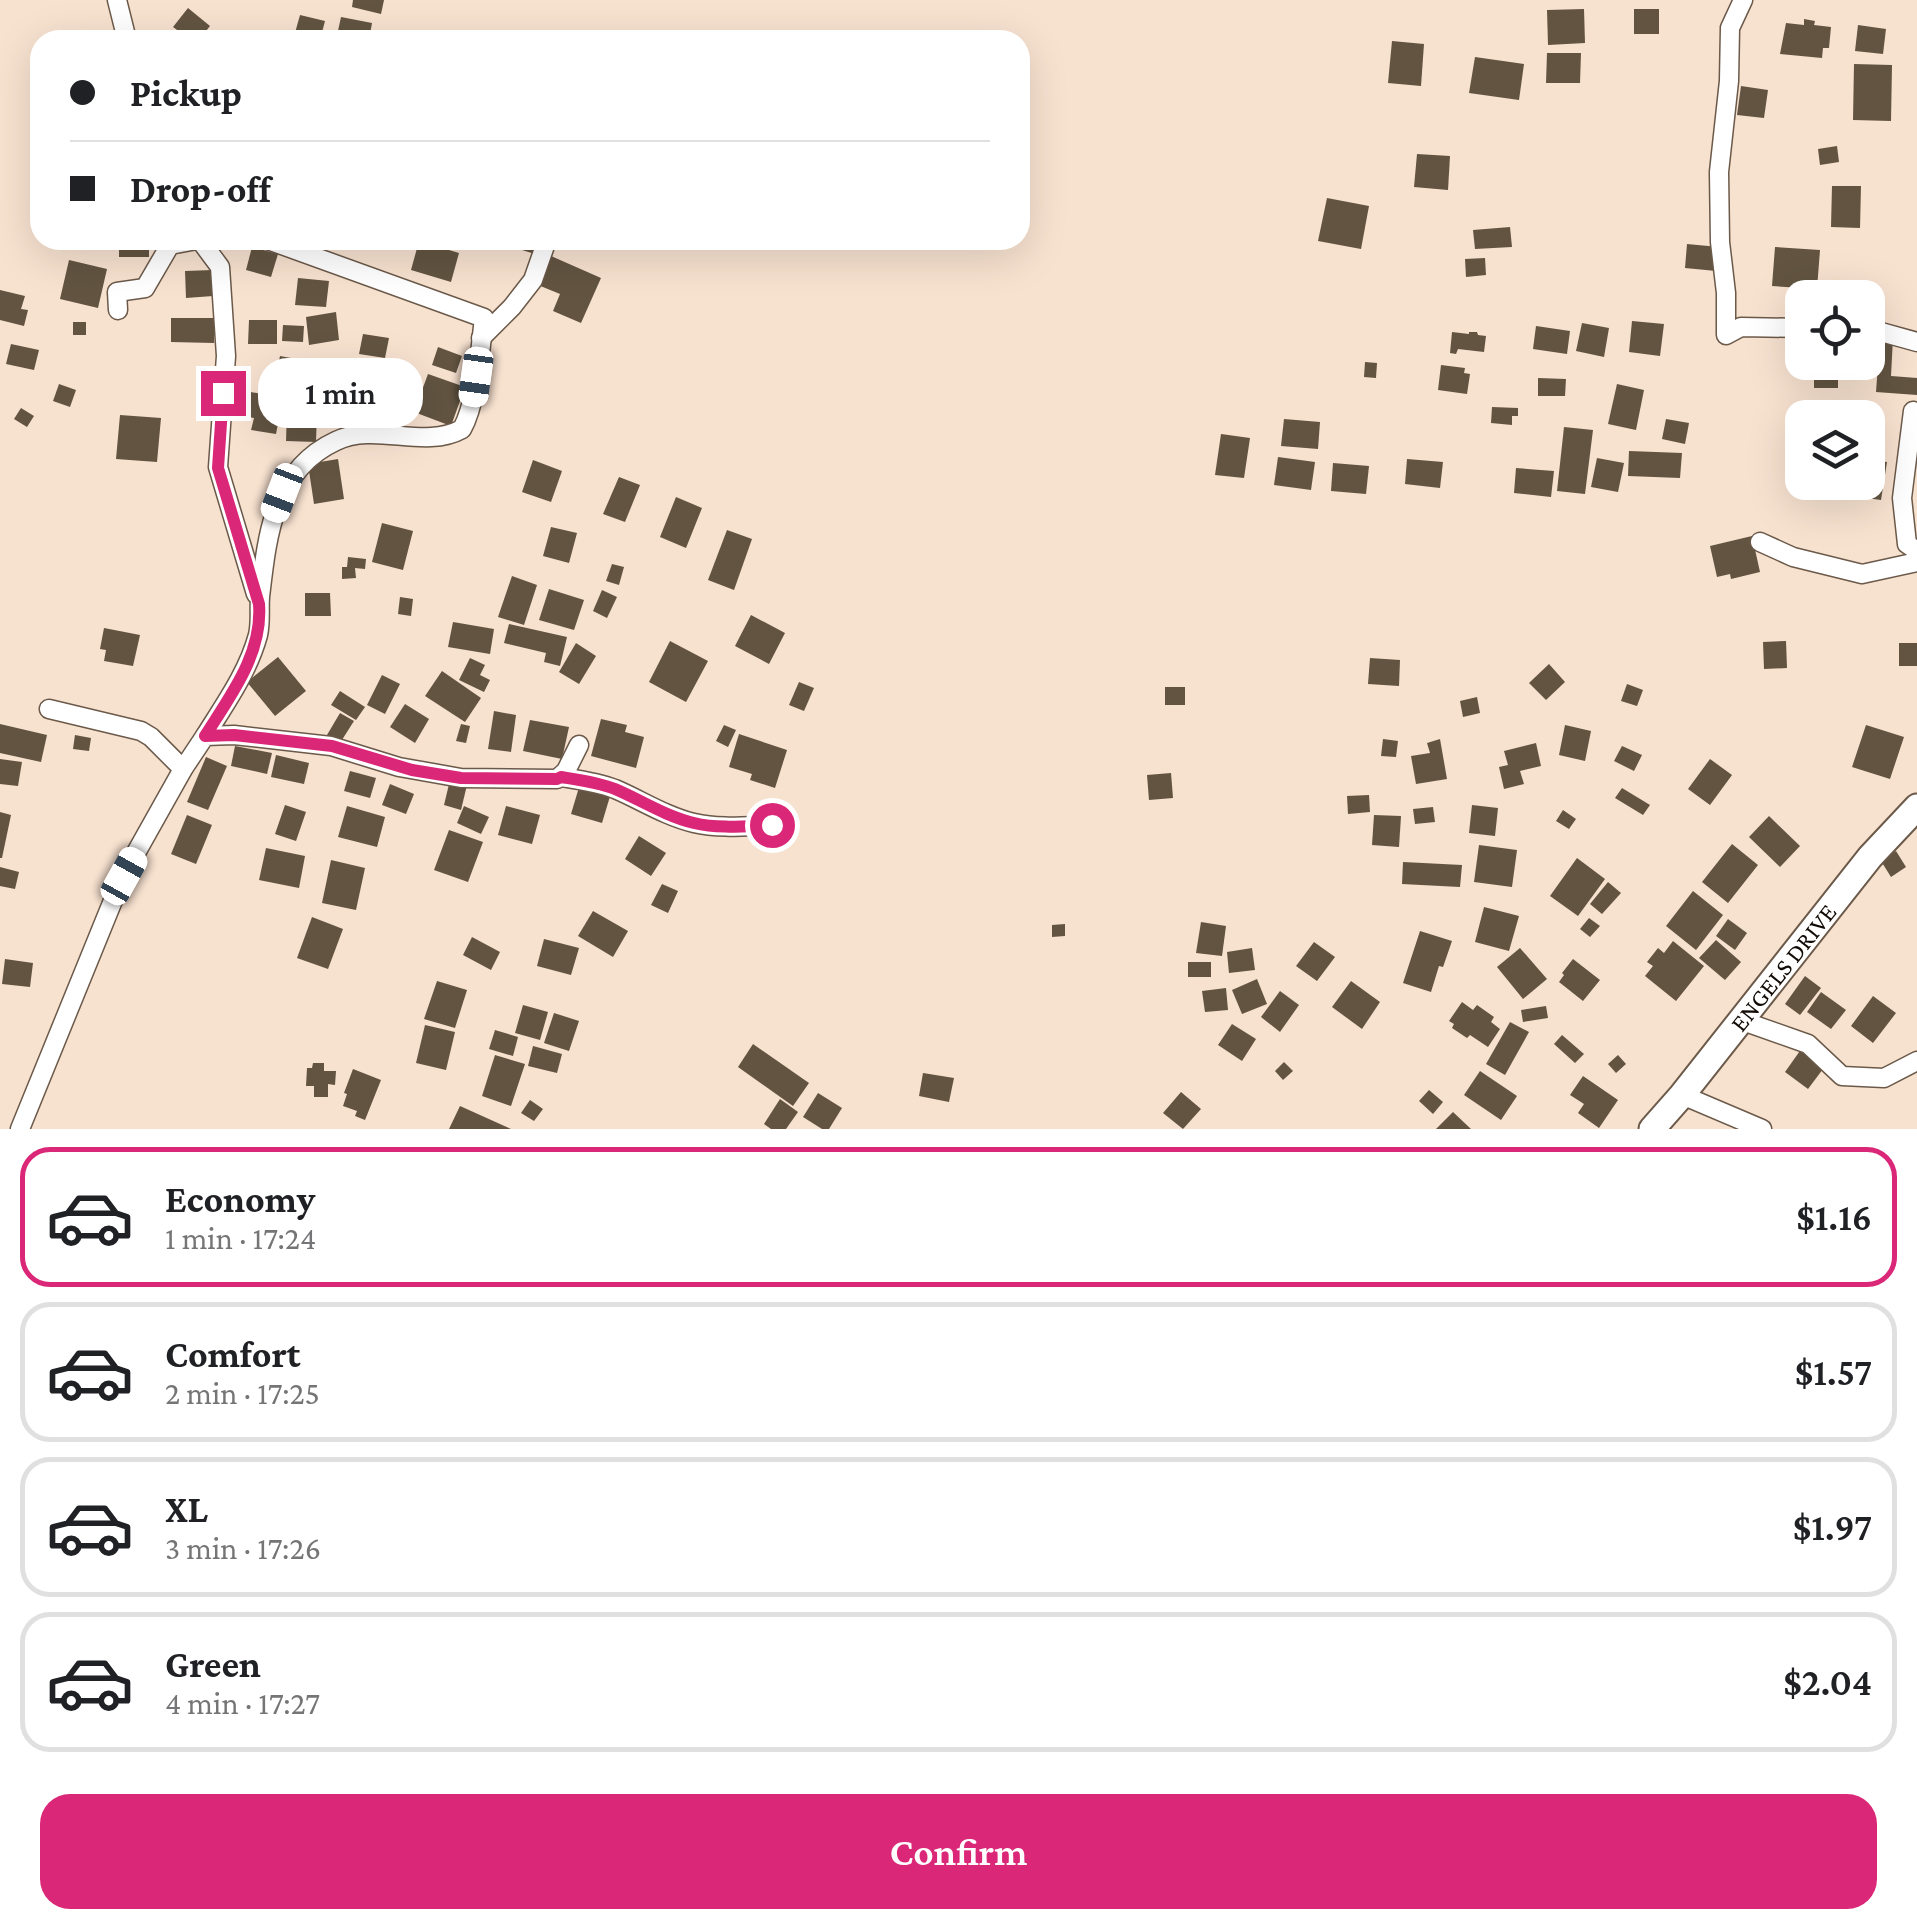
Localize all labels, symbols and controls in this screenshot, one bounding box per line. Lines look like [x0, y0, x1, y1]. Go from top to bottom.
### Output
text: Pickup [130, 72, 242, 114]
text: Drop-off [130, 168, 271, 210]
map controls [1785, 280, 1885, 500]
button: locate [1785, 280, 1885, 380]
car [457, 345, 495, 409]
callout: 1 min [258, 358, 423, 428]
route end [201, 371, 246, 416]
text: 1 min [305, 375, 376, 411]
button: layers [1785, 400, 1885, 500]
car [257, 460, 307, 526]
route start [750, 803, 795, 848]
car [96, 842, 152, 910]
street label: ENGELS DRIVE [1725, 899, 1842, 1037]
icon: car [45, 1172, 135, 1262]
text: Economy [165, 1178, 315, 1220]
text: $1.16 [1796, 1196, 1872, 1238]
text: 1 min · 17:24 [165, 1220, 316, 1256]
icon: car [45, 1327, 135, 1417]
text: Comfort [165, 1333, 301, 1375]
text: $1.57 [1795, 1351, 1872, 1393]
text: 2 min · 17:25 [165, 1375, 320, 1411]
icon: car [45, 1482, 135, 1572]
text: XL [165, 1488, 208, 1530]
text: $1.97 [1793, 1506, 1872, 1548]
text: 3 min · 17:26 [165, 1530, 321, 1566]
icon: car [45, 1637, 135, 1727]
text: Green [165, 1643, 261, 1685]
text: $2.04 [1783, 1661, 1872, 1703]
text: 4 min · 17:27 [165, 1685, 320, 1721]
button: Confirm [40, 1794, 1877, 1909]

